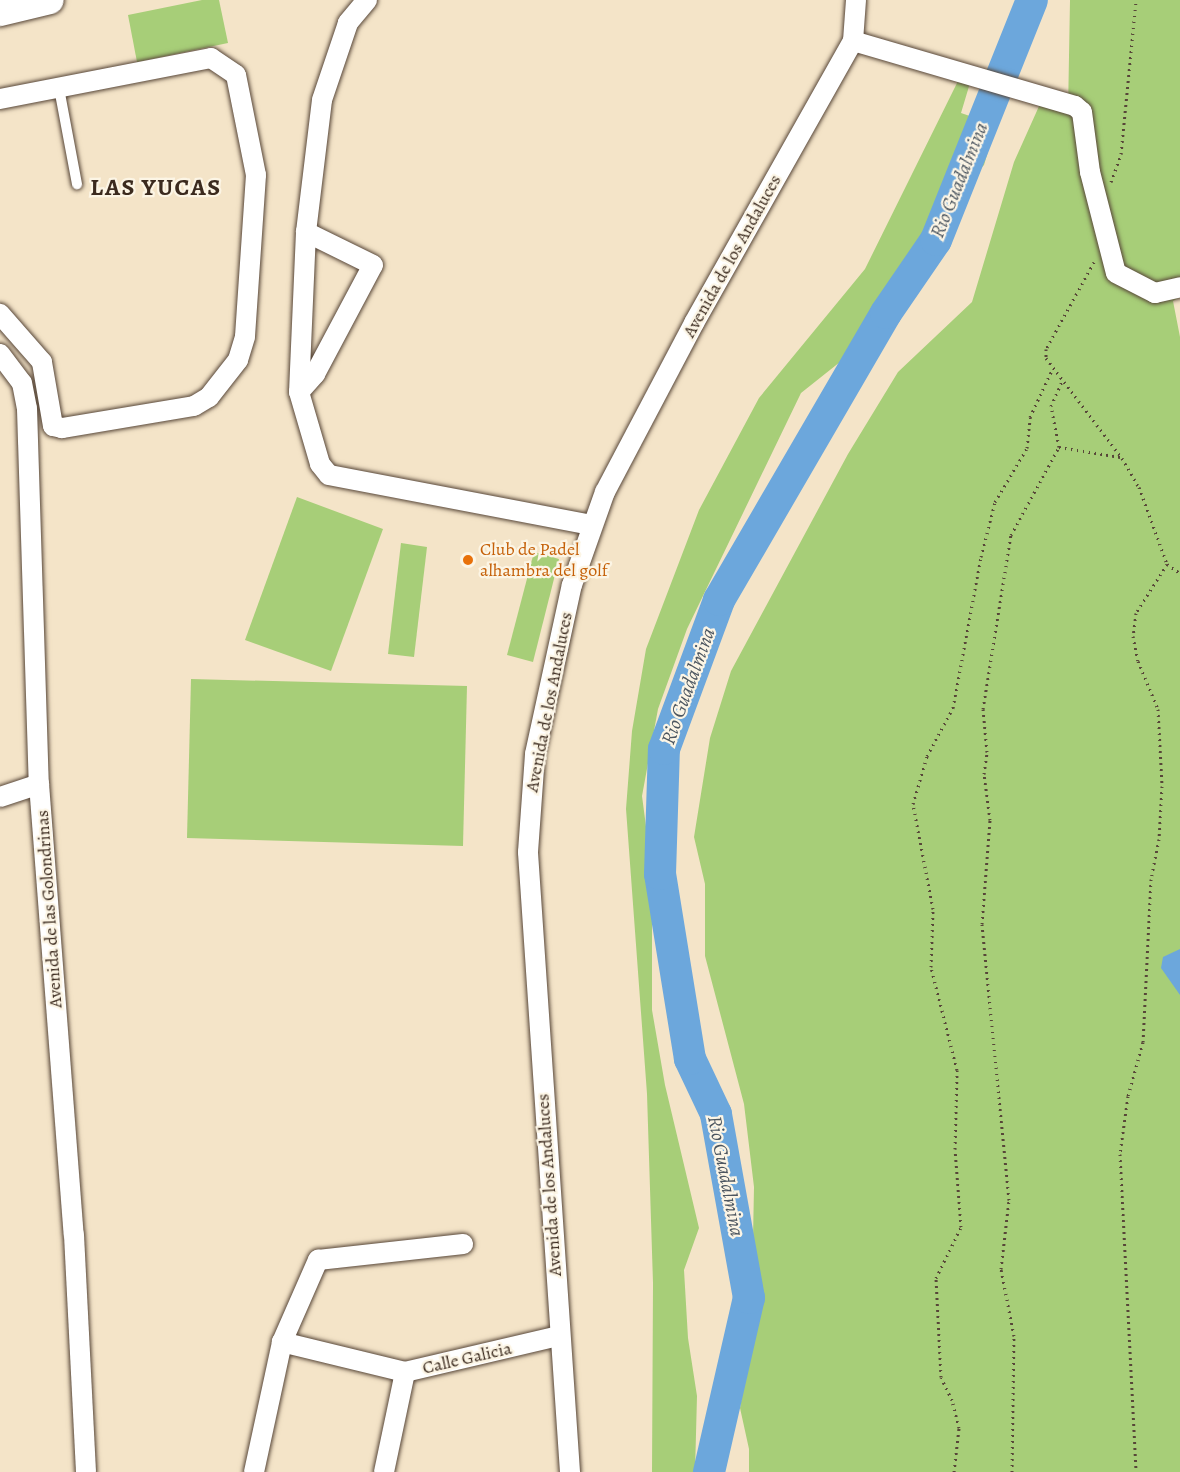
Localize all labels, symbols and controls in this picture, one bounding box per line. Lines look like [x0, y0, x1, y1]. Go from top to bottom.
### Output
water label: Rio Guadalmina [925, 119, 993, 241]
street label: Avenida de los Andaluces [678, 171, 786, 341]
district label: LAS YUCAS [90, 174, 222, 202]
place label: Club de Padel alhambra del golf [480, 539, 608, 582]
marker: Club de Padel alhambra del golf [461, 553, 475, 567]
street label: Avenida de los Andaluces [521, 610, 577, 794]
water label: Rio Guadalmina [656, 624, 720, 748]
street label: Avenida de las Golondrinas [31, 809, 67, 1009]
street label: Avenida de los Andaluces [532, 1093, 566, 1277]
water label: Rio Guadalmina [703, 1114, 749, 1238]
street label: Calle Galicia [420, 1337, 514, 1379]

